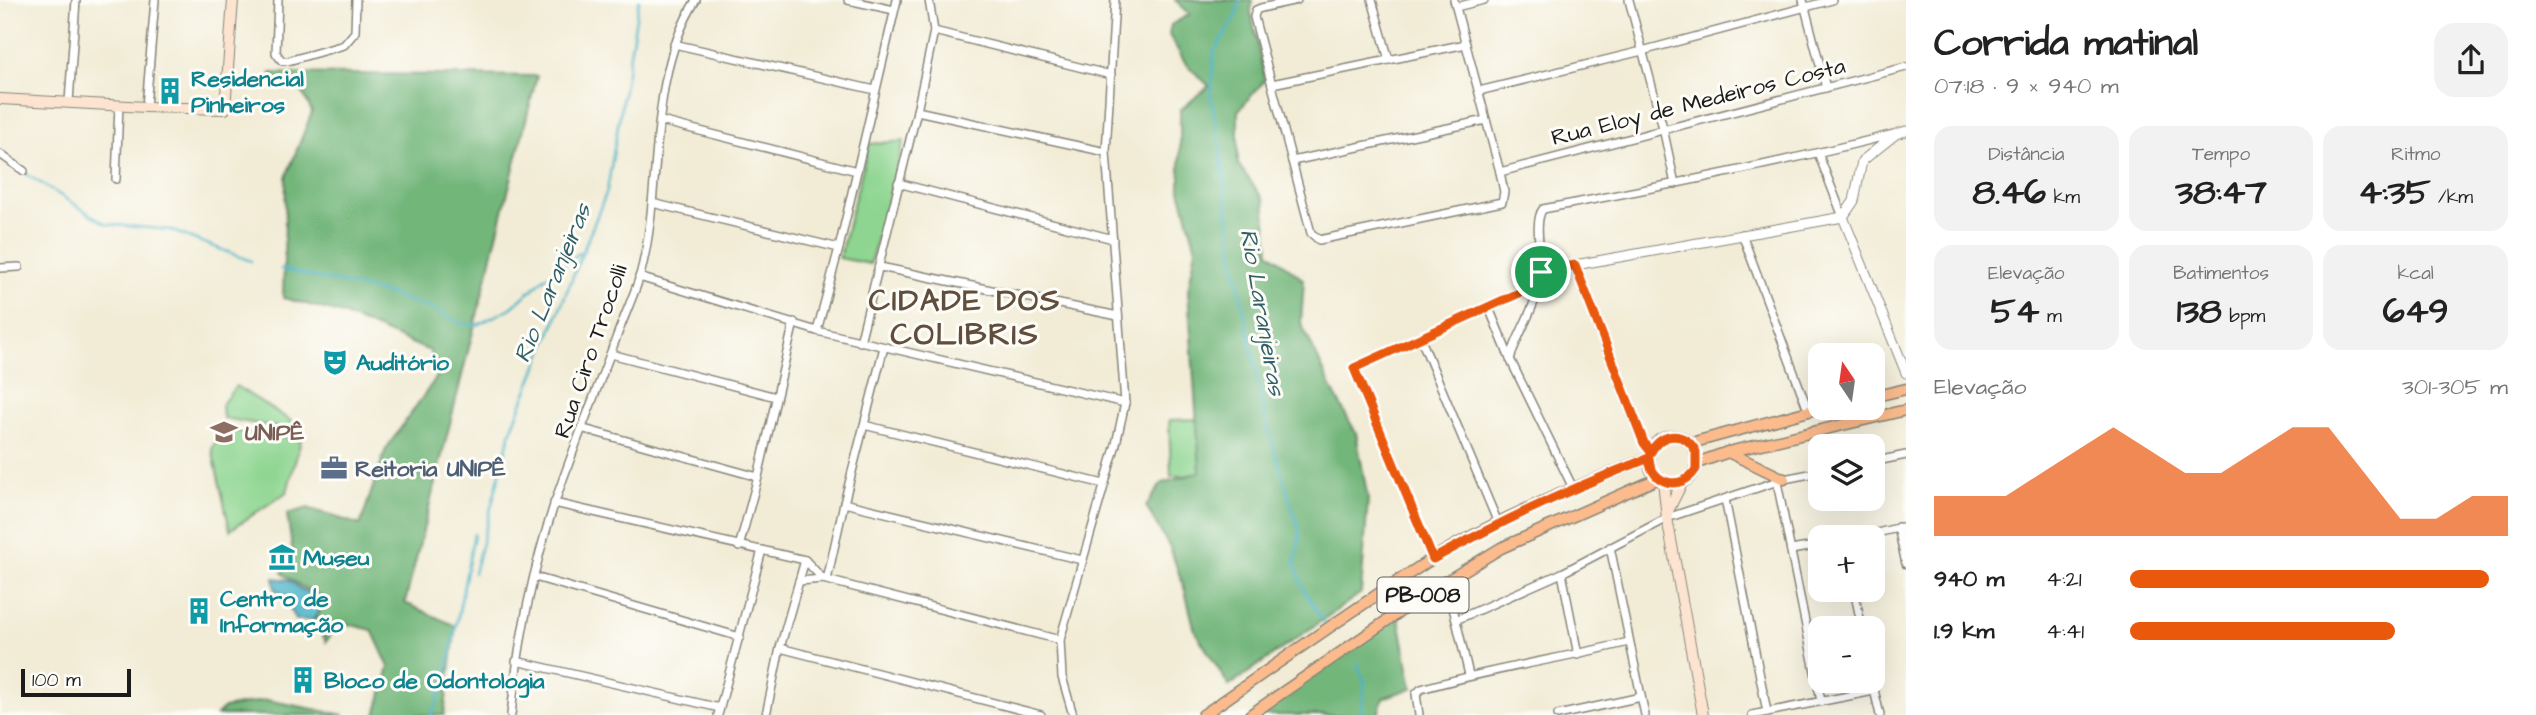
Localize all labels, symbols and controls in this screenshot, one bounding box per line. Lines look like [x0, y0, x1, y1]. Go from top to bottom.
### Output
text: Corrida matinal [1934, 18, 2198, 70]
button: share [2434, 23, 2508, 97]
street label: Rua Eloy de Medeiros Costa [1548, 50, 1849, 155]
place label: Residencial Pinheiros [191, 63, 304, 121]
text: 07:18 · 9 × 940 m [1934, 70, 2119, 102]
building icon: Residencial Pinheiros [155, 76, 185, 106]
text: Distância [1988, 141, 2064, 168]
text: Tempo [2192, 141, 2250, 168]
text: Ritmo [2391, 141, 2440, 168]
text: 8.46 [1973, 168, 2046, 217]
text: 38:47 [2175, 168, 2267, 217]
text: 4:35 [2358, 168, 2430, 217]
text: km [2046, 184, 2080, 211]
text: /km [2430, 184, 2473, 211]
water label: Rio Laranjeiras [506, 197, 601, 368]
water label: Rio Laranjeiras [1231, 226, 1294, 400]
pin [1511, 242, 1571, 302]
icon: arrive [1522, 253, 1560, 291]
street label: Rua Ciro Trocolli [546, 260, 636, 442]
text: Elevação [1988, 260, 2065, 287]
text: Batimentos [2173, 260, 2269, 287]
text: kcal [2397, 260, 2434, 287]
district label: CIDADE DOS COLIBRIS [869, 280, 1061, 356]
text: 54 [1991, 287, 2039, 336]
text: 138 [2177, 287, 2222, 336]
text: 649 [2383, 287, 2449, 336]
text: m [2039, 303, 2062, 330]
text: bpm [2222, 303, 2265, 330]
north arrow [1808, 343, 1885, 420]
map controls [1808, 343, 1885, 693]
theatre icon: Auditório [320, 347, 350, 377]
place label: Auditório [356, 347, 449, 379]
text: Elevação [1934, 371, 2027, 403]
text: 301–305 m [2402, 371, 2508, 403]
school or university icon: UNIPÊ [209, 417, 239, 447]
place label: UNIPÊ [245, 417, 304, 449]
button: layers [1808, 434, 1885, 511]
office icon: Reitoria UNIPÊ [319, 453, 349, 483]
place label: Reitoria UNIPÊ [355, 453, 506, 485]
button: + [1808, 525, 1885, 602]
museum icon: Museu [267, 542, 297, 572]
place label: Museu [303, 542, 370, 574]
text: 940 m [1934, 563, 2004, 595]
text: 4:21 [2046, 563, 2082, 595]
road number: PB-008 [1378, 578, 1468, 612]
place label: Centro de Informação [220, 583, 343, 641]
building icon: Centro de Informação [184, 596, 214, 626]
text: 1.9 km [1934, 615, 1995, 647]
text: 4:41 [2046, 615, 2084, 647]
button: − [1808, 616, 1885, 693]
building icon: Bloco de Odontologia [288, 665, 318, 695]
place label: Bloco de Odontologia [324, 665, 545, 698]
scale bar [21, 666, 131, 698]
text: 100 m [32, 667, 81, 694]

